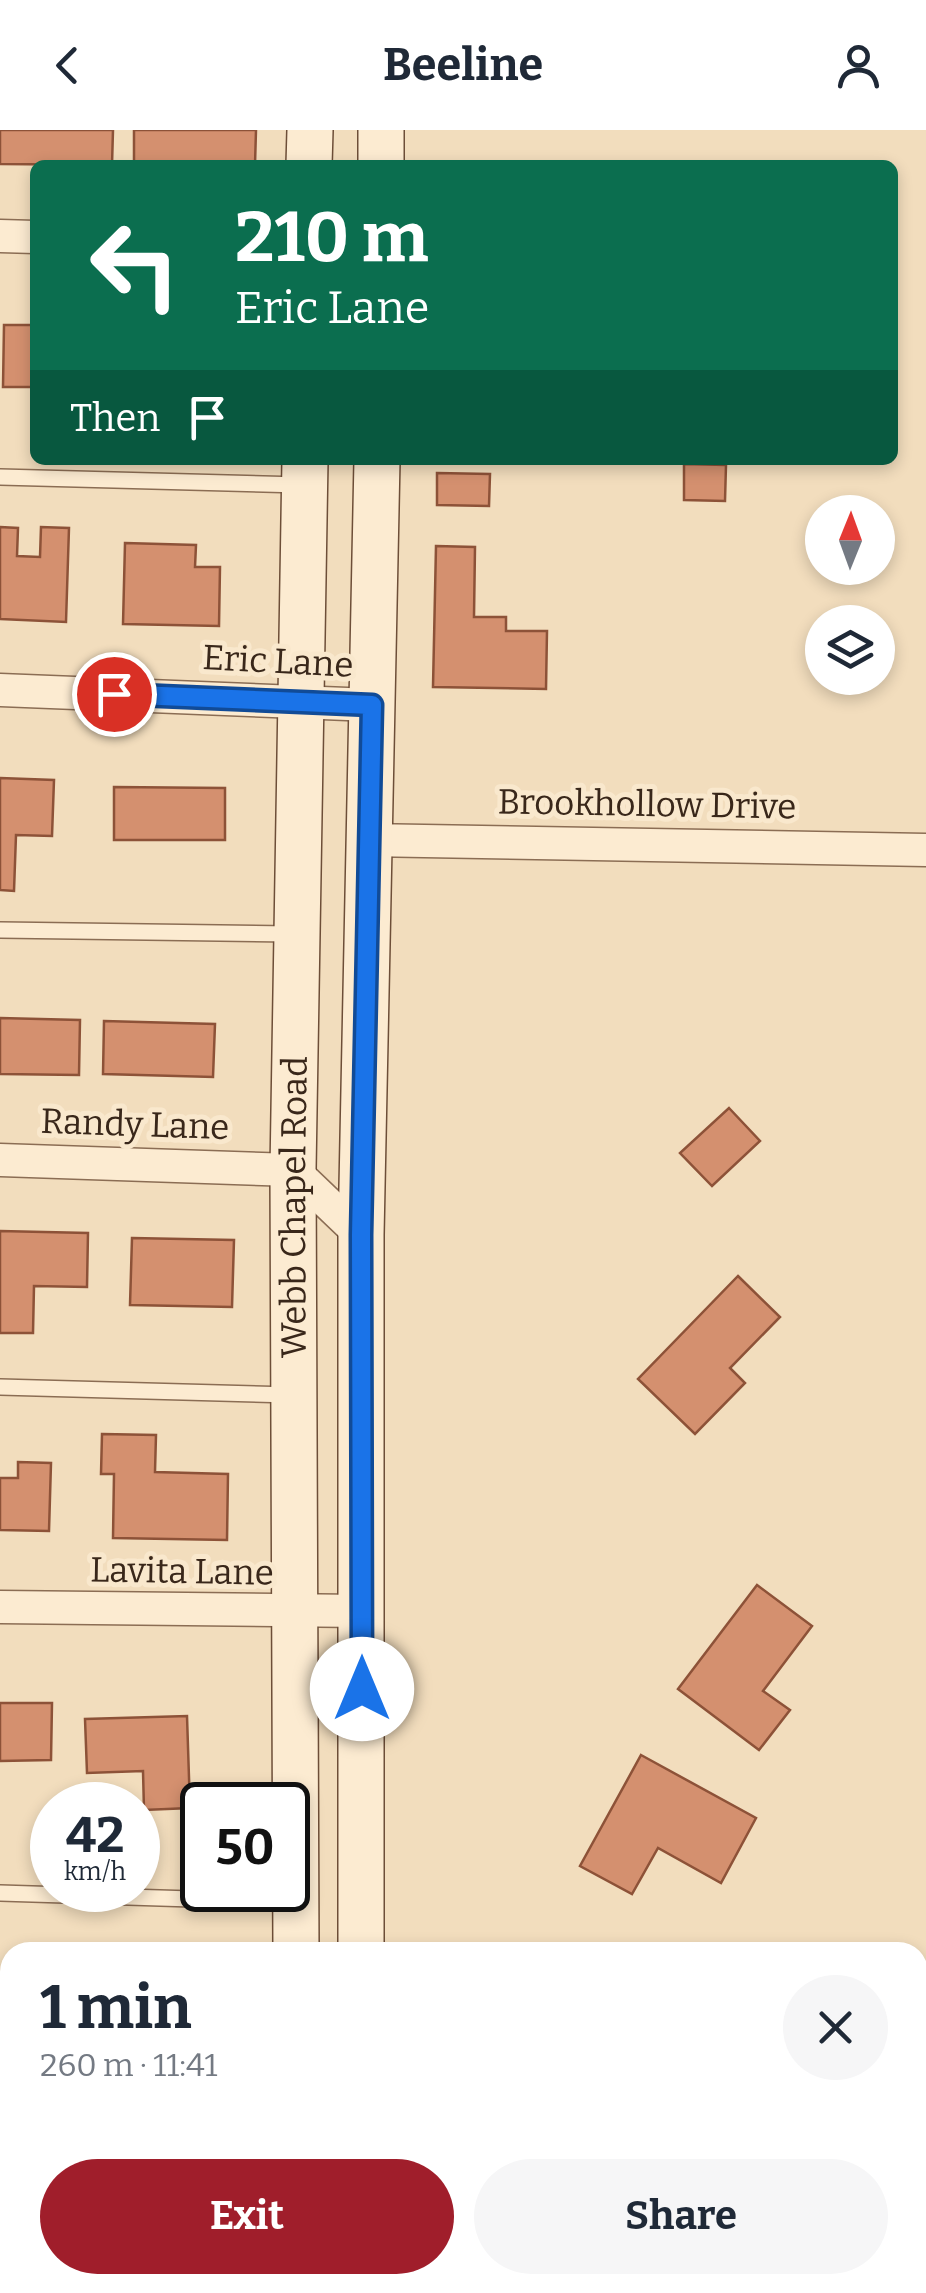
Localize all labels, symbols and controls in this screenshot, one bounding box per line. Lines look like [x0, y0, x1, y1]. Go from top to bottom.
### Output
icon: back [40, 38, 95, 93]
text: Beeline [383, 38, 543, 92]
icon: person [831, 38, 886, 93]
text: 210 m [235, 196, 428, 280]
icon: left [70, 200, 200, 330]
text: Eric Lane [235, 281, 429, 335]
icon: arrive [180, 390, 235, 445]
text: Then [70, 395, 160, 441]
north arrow [805, 495, 895, 585]
map controls [805, 495, 895, 695]
button: layers [805, 605, 895, 695]
street label: Eric Lane [201, 636, 355, 686]
pin [72, 652, 157, 737]
icon: arrive [87, 667, 142, 722]
street label: Brookhollow Drive [497, 780, 797, 828]
street label: Webb Chapel Road [272, 1056, 316, 1358]
street label: Randy Lane [40, 1100, 230, 1148]
street label: Lavita Lane [90, 1548, 274, 1594]
position arrow [310, 1637, 414, 1741]
speed limit sign: 50 [180, 1782, 310, 1912]
text: 42 [66, 1805, 124, 1865]
text: km/h [64, 1857, 126, 1887]
text: 1 min [40, 1972, 192, 2044]
button: close [783, 1975, 888, 2080]
text: 260 m · 11:41 [40, 2046, 218, 2084]
button: Exit [40, 2159, 454, 2274]
button: Share [474, 2159, 888, 2274]

